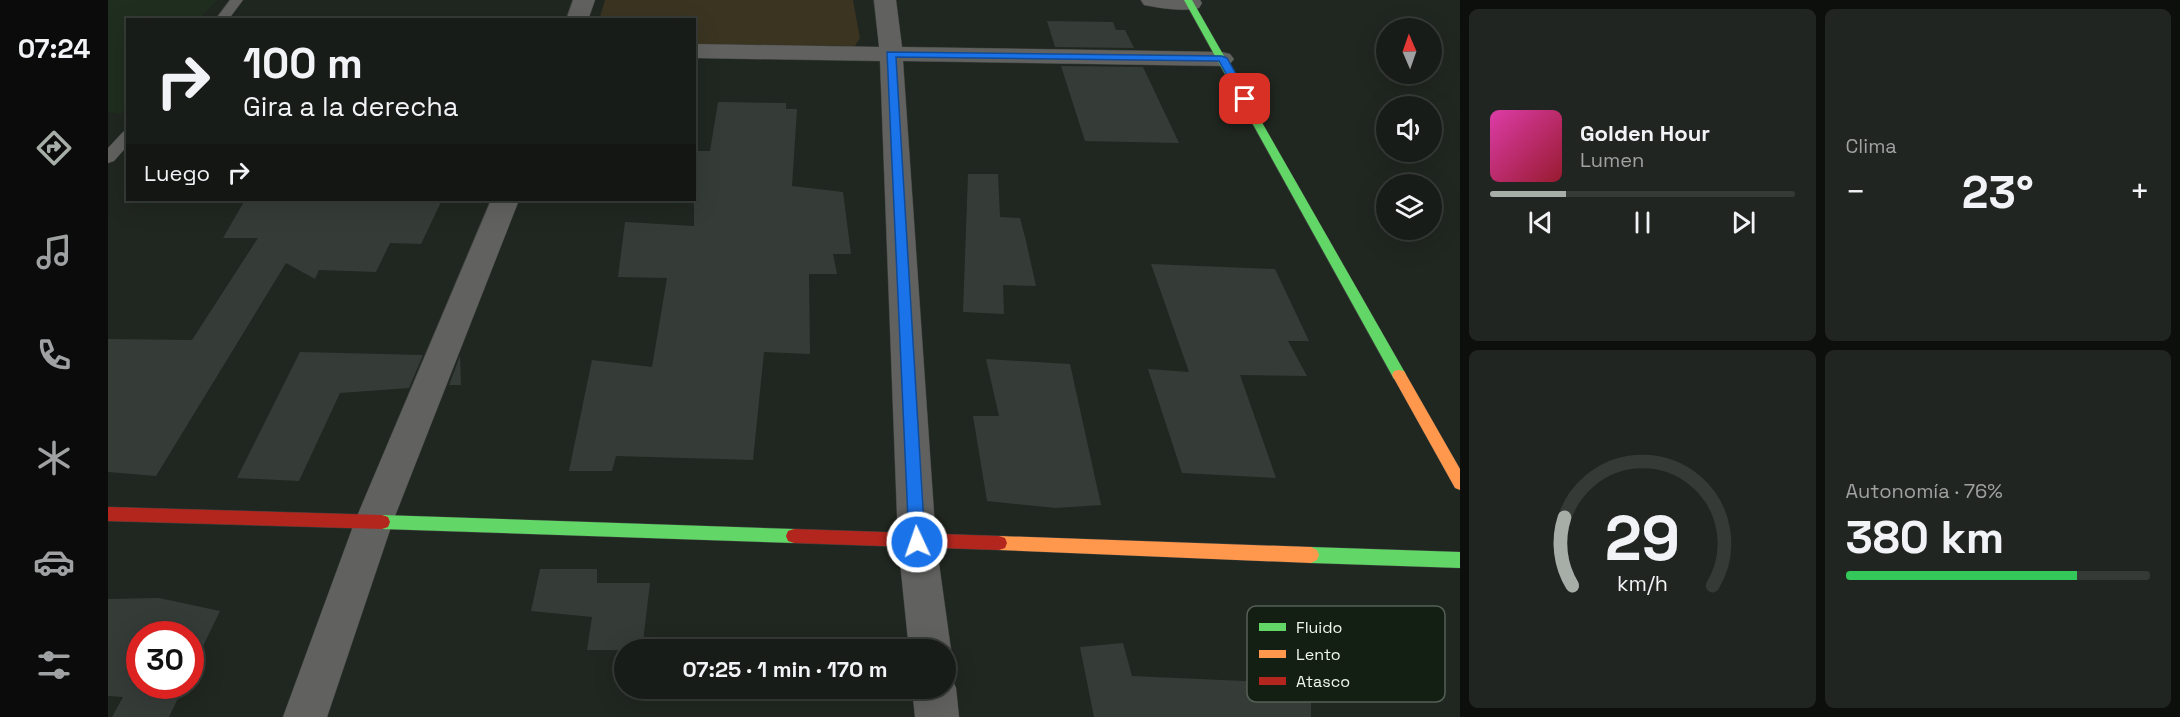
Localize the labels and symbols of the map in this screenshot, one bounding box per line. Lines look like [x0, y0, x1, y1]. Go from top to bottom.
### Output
north arrow [1376, 18, 1442, 84]
pin [1219, 73, 1270, 124]
position arrow [885, 510, 949, 574]
legend [1247, 606, 1445, 702]
text: Fluido [1296, 617, 1342, 638]
speed limit sign: 30 [126, 621, 204, 699]
text: Lento [1296, 644, 1341, 665]
text: Atasco [1296, 671, 1350, 692]

